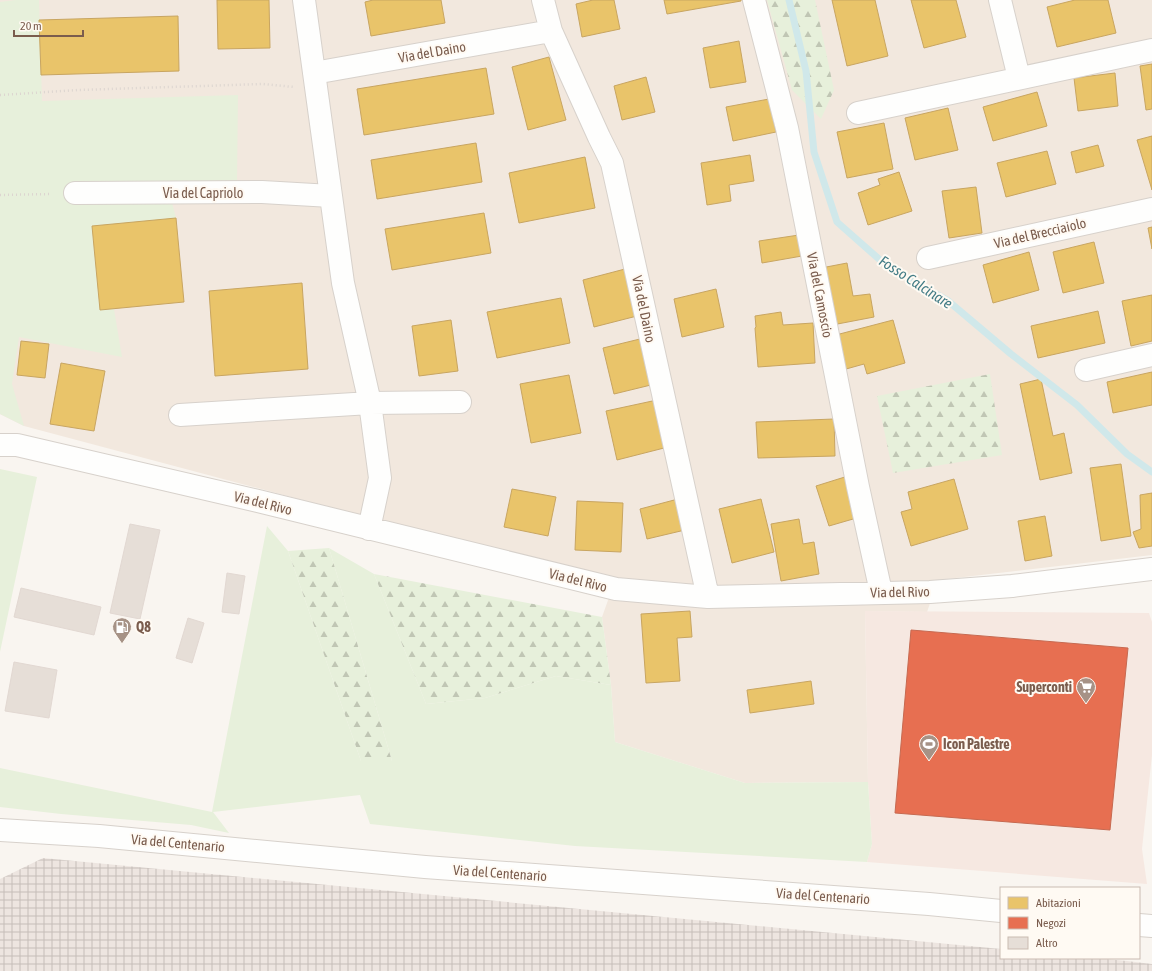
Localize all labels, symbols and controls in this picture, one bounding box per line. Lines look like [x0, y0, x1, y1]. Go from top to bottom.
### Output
scale bar [14, 12, 83, 38]
text: 20 m [20, 19, 42, 33]
street label: Via del Daino [397, 38, 467, 66]
street label: Via del Capriolo [163, 185, 243, 201]
street label: Via del Brecciaiolo [992, 215, 1088, 251]
street label: Via del Camoscio [804, 251, 836, 339]
water label: Fosso Calcinare [876, 252, 956, 312]
street label: Via del Daino [629, 274, 659, 344]
street label: Via del Rivo [232, 488, 294, 518]
street label: Via del Rivo [547, 565, 609, 595]
street label: Via del Rivo [870, 583, 930, 601]
fuel station icon: Q8 [111, 616, 133, 644]
place label: Q8 [136, 619, 151, 635]
supermarket icon: Superconti [1075, 676, 1097, 704]
place label: Superconti [1016, 679, 1072, 695]
sports icon: Icon Palestre [918, 733, 940, 761]
place label: Icon Palestre [943, 736, 1010, 752]
street label: Via del Centenario [130, 831, 226, 855]
street label: Via del Centenario [453, 862, 547, 884]
street label: Via del Centenario [776, 885, 870, 907]
legend [1000, 887, 1140, 959]
text: Abitazioni [1036, 896, 1081, 910]
text: Negozi [1036, 916, 1066, 930]
text: Altro [1036, 936, 1058, 950]

